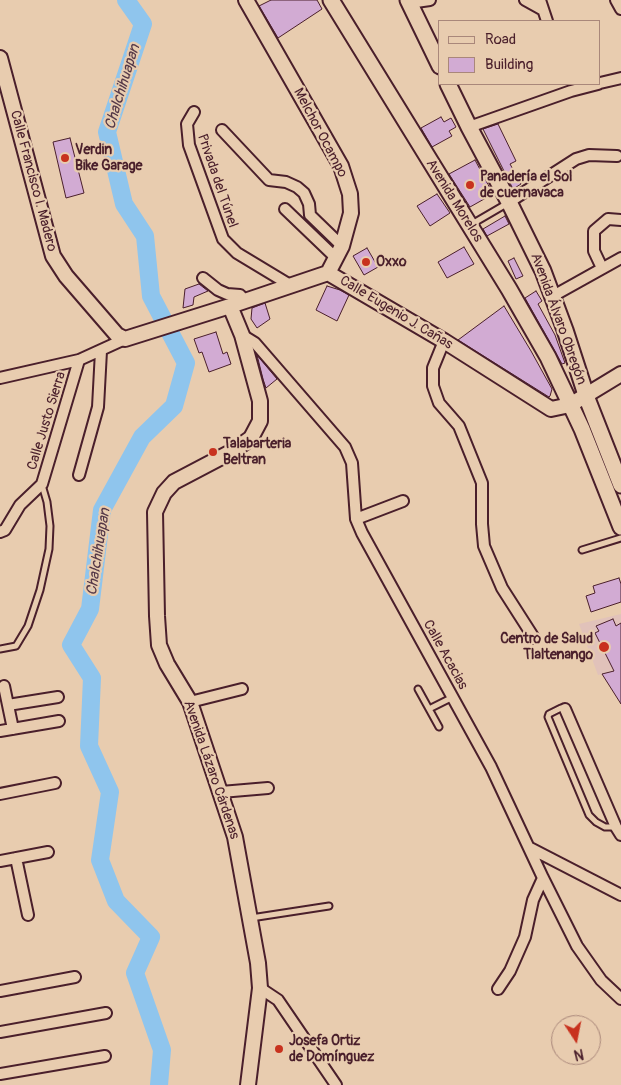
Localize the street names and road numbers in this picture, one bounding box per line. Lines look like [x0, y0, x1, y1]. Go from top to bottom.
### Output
street label: Melchor Ocampo [289, 86, 351, 180]
street label: Calle Francisco I. Madero [6, 109, 60, 253]
street label: Privada del Túnel [193, 132, 241, 230]
street label: Avenida Morelos [422, 157, 486, 245]
street label: Avenida Álvaro Obregón [526, 251, 590, 387]
street label: Calle Eugenio J. Cañas [336, 273, 456, 353]
street label: Calle Justo Sierra [24, 370, 70, 472]
street label: Calle Acacias [419, 617, 471, 693]
street label: Avenida Lázaro Cárdenas [179, 698, 243, 842]

